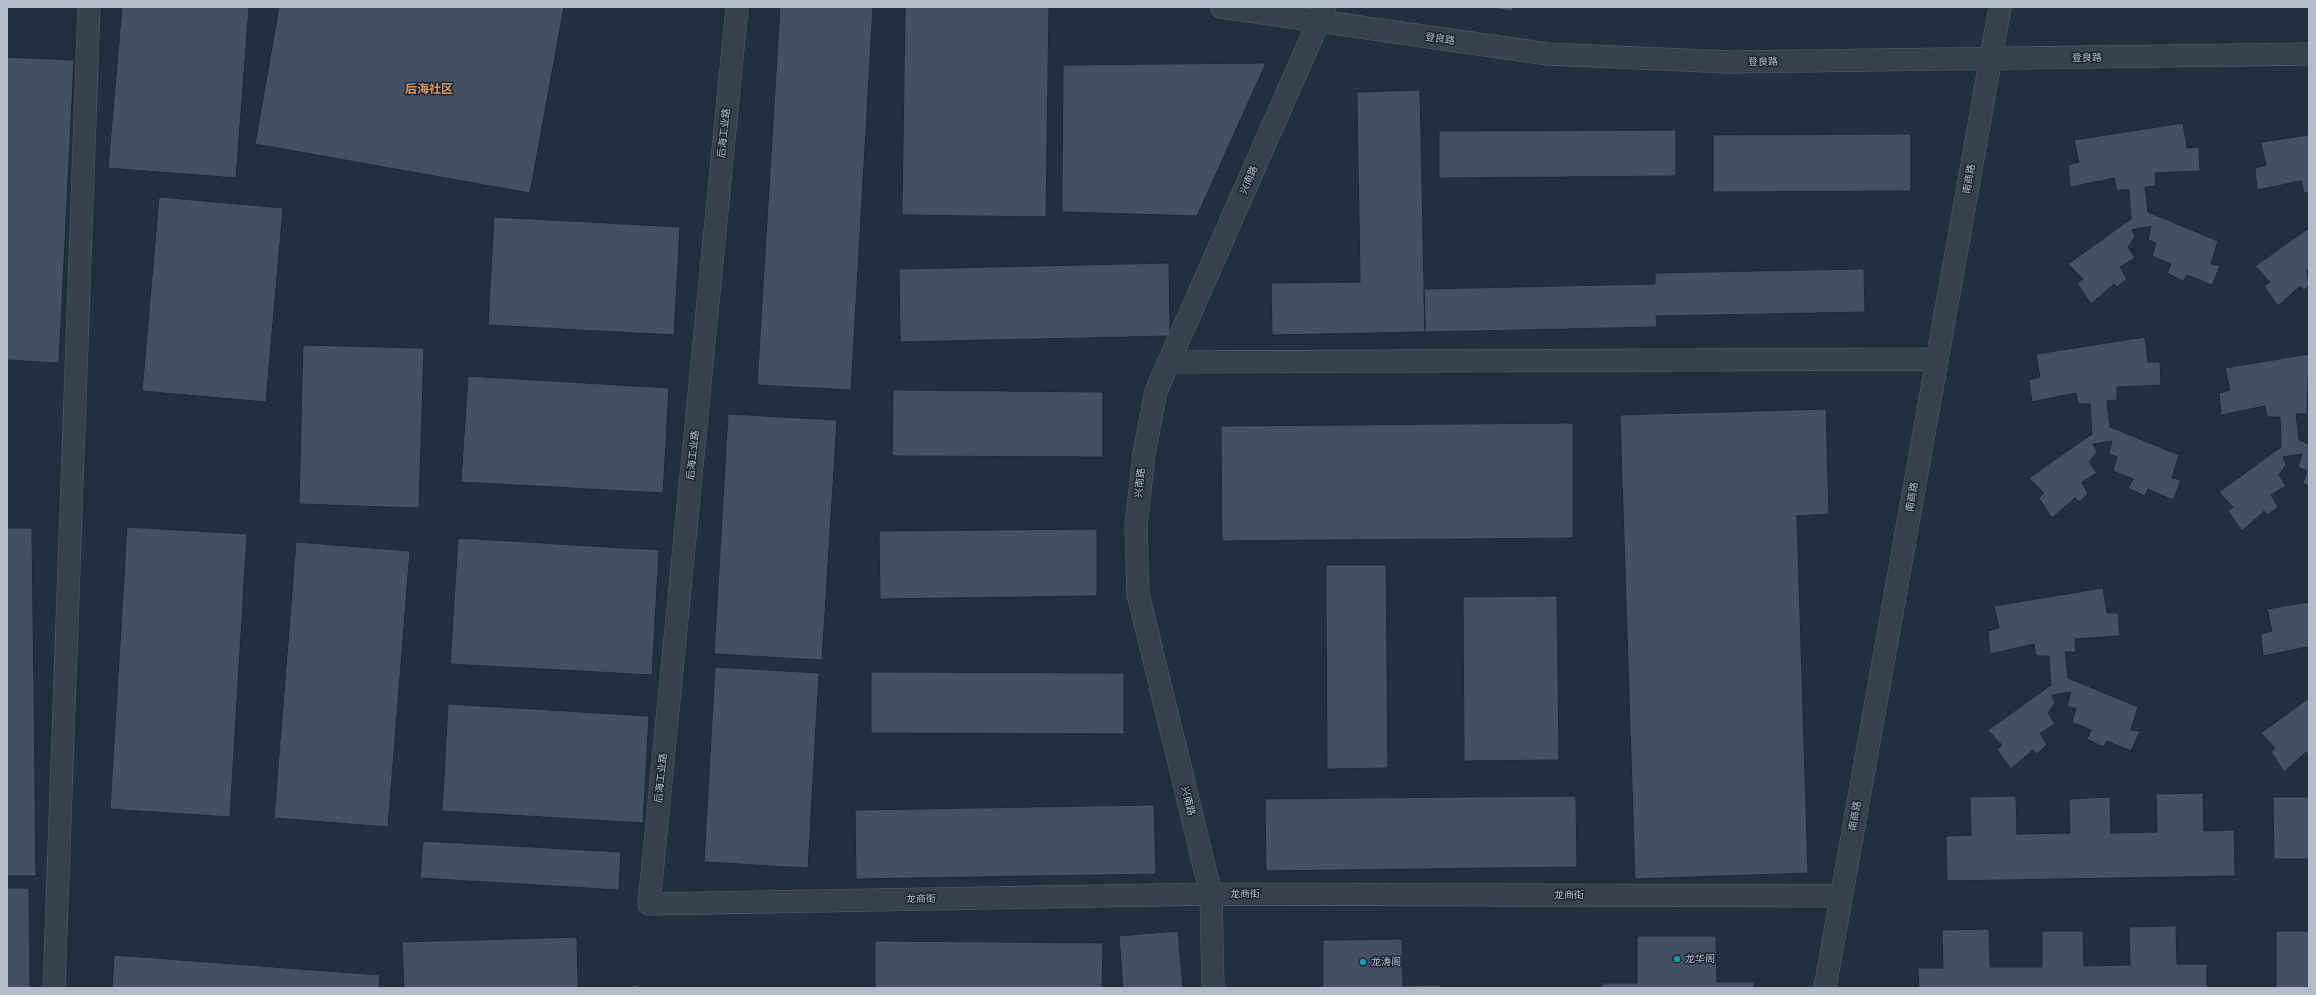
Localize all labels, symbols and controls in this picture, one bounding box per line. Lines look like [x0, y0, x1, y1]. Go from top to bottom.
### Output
street label: 登良路 [1424, 31, 1456, 47]
street label: 登良路 [2072, 52, 2102, 64]
street label: 登良路 [1748, 56, 1778, 68]
district label: 后海社区 [405, 82, 453, 96]
street label: 后海工业路 [715, 108, 733, 158]
street label: 南商路 [1960, 163, 1978, 195]
street label: 兴南路 [1237, 164, 1261, 196]
street label: 后海工业路 [684, 430, 702, 480]
street label: 兴南路 [1132, 467, 1148, 499]
street label: 南商路 [1903, 481, 1921, 513]
street label: 后海工业路 [652, 753, 670, 803]
street label: 兴南路 [1179, 785, 1197, 817]
street label: 南商路 [1846, 800, 1864, 832]
street label: 龙商街 [1230, 888, 1260, 900]
street label: 龙商街 [1554, 889, 1584, 901]
street label: 龙商街 [906, 893, 936, 905]
place label: 龙华阁 [1685, 953, 1715, 965]
marker: 龙华阁 [1672, 954, 1682, 964]
place label: 龙涛阁 [1371, 956, 1401, 968]
marker: 龙涛阁 [1358, 957, 1368, 967]

